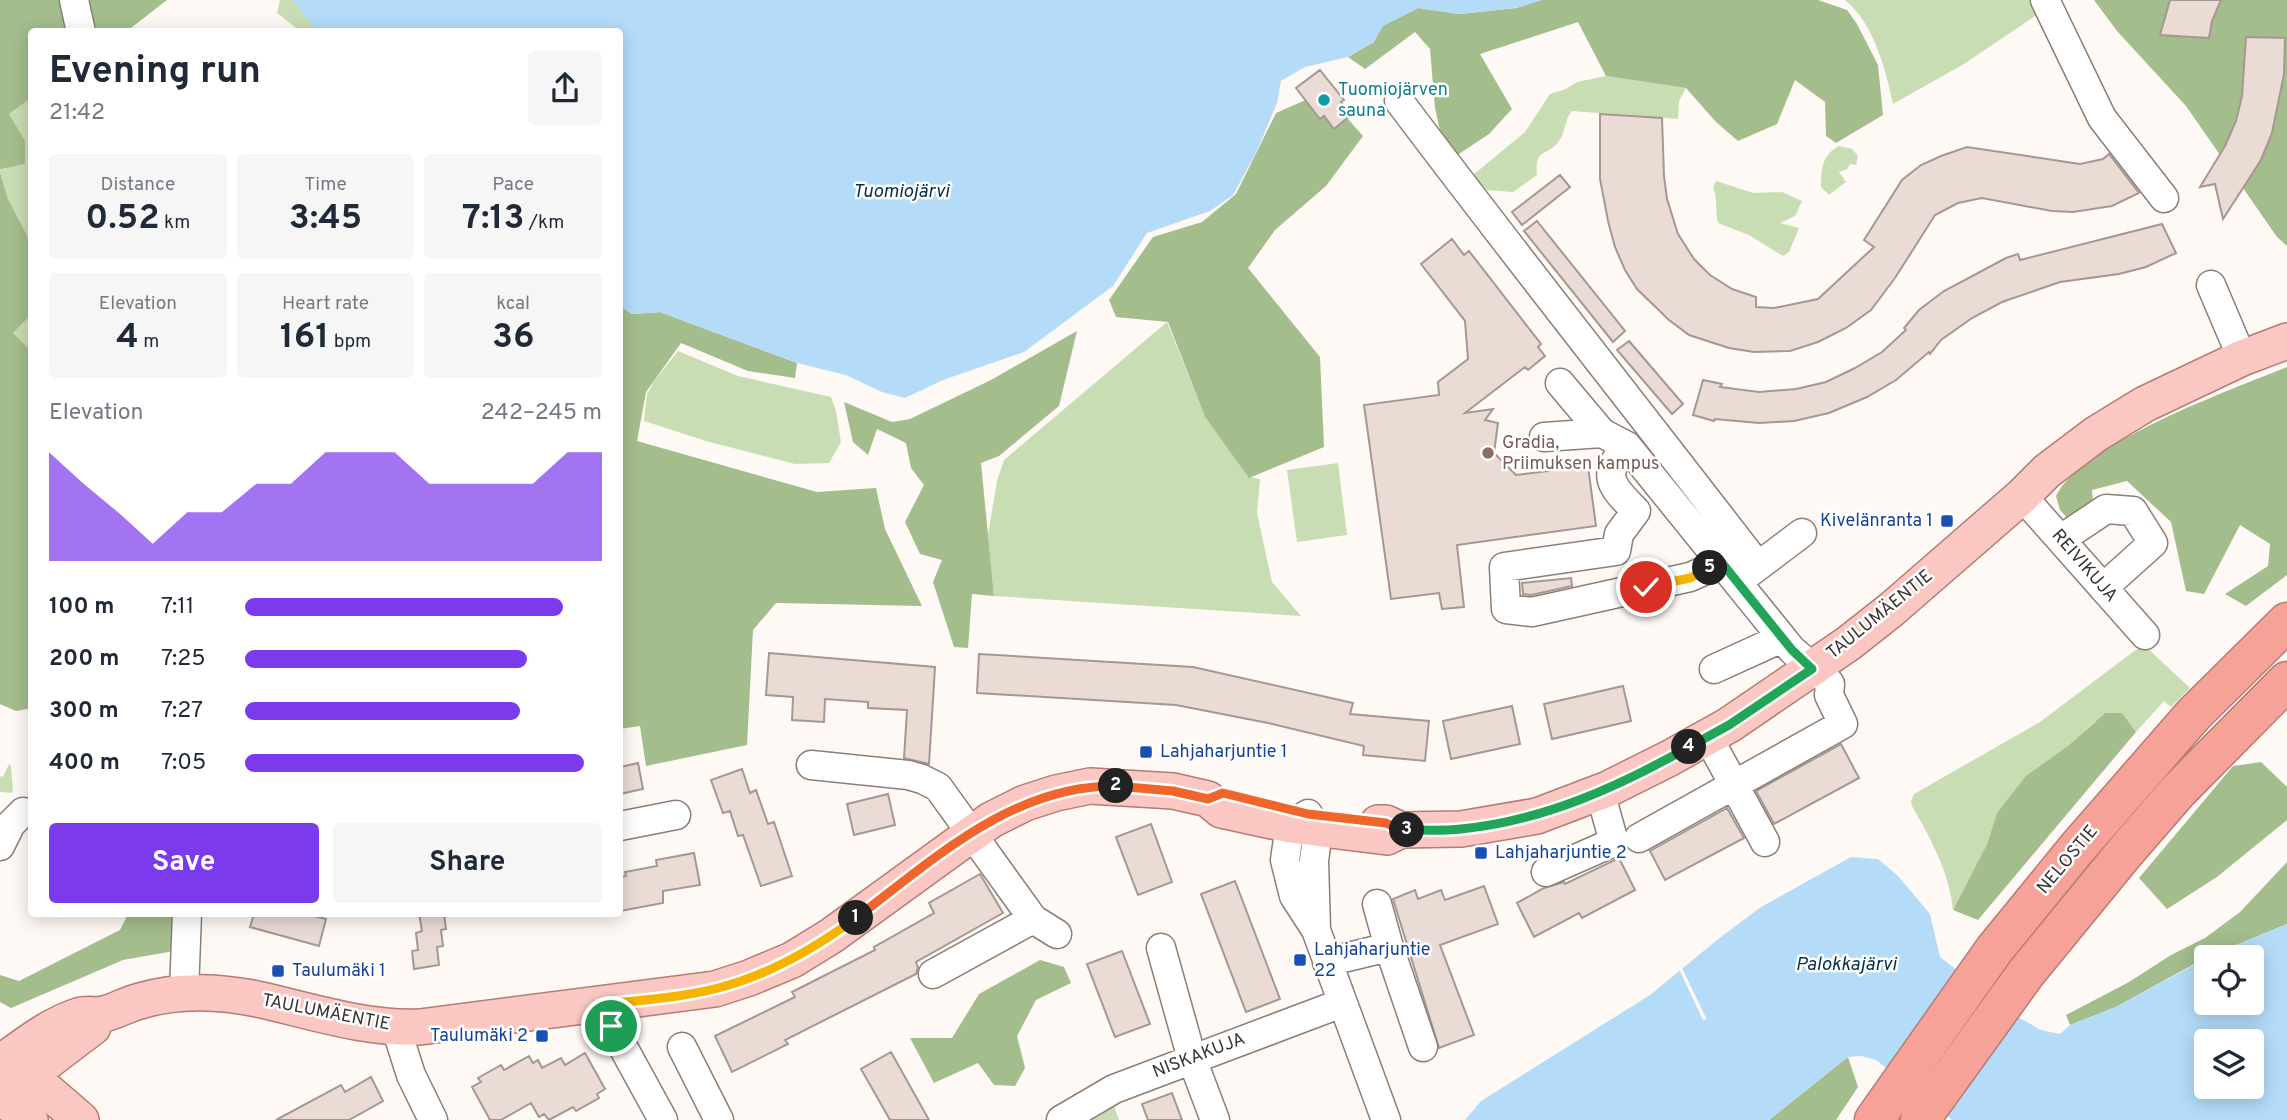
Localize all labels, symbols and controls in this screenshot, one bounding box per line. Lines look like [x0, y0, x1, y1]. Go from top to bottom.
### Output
text: Evening run [49, 48, 261, 97]
button: share [528, 51, 602, 125]
place label: Tuomiojärven sauna [1338, 79, 1448, 123]
marker: Tuomiojärven sauna [1316, 92, 1332, 108]
text: 21:42 [49, 99, 105, 128]
text: Distance [101, 173, 175, 197]
text: Time [304, 173, 347, 197]
text: Pace [492, 173, 534, 197]
water label: Tuomiojärvi [853, 180, 951, 204]
text: 0.52 [85, 197, 160, 241]
text: 3:45 [289, 197, 362, 241]
text: 7:13 [462, 197, 524, 241]
text: km [160, 211, 190, 235]
text: /km [524, 211, 564, 235]
text: Elevation [99, 292, 177, 316]
text: Heart rate [282, 292, 369, 316]
text: kcal [496, 292, 530, 316]
text: 4 [116, 316, 139, 360]
text: 161 [280, 316, 329, 360]
text: 36 [492, 316, 534, 360]
text: m [139, 330, 159, 354]
text: bpm [329, 330, 371, 354]
text: Elevation [49, 399, 144, 428]
text: 242–245 m [481, 399, 602, 428]
place label: Gradia, Priimuksen kampus [1502, 432, 1660, 476]
marker: Gradia, Priimuksen kampus [1480, 445, 1496, 461]
place label: Kivelänranta 1 [1820, 510, 1933, 533]
marker: Kivelänranta 1 [1939, 513, 1955, 529]
street label: REIVIKUJA [2046, 525, 2122, 607]
pin: 5 [1692, 550, 1728, 586]
text: 5 [1704, 555, 1715, 579]
pin [1616, 557, 1676, 617]
street label: TAULUMÄENTIE [1821, 564, 1938, 665]
icon: check [1627, 568, 1665, 606]
text: 100 m [49, 593, 114, 622]
text: 7:11 [161, 593, 194, 622]
text: 200 m [49, 645, 119, 674]
text: 7:25 [161, 645, 206, 674]
text: 300 m [49, 697, 119, 726]
text: 7:27 [161, 697, 203, 726]
pin: 4 [1672, 730, 1706, 764]
text: 4 [1682, 734, 1695, 758]
place label: Lahjaharjuntie 1 [1160, 741, 1287, 764]
marker: Lahjaharjuntie 1 [1138, 744, 1154, 760]
text: 400 m [49, 749, 120, 778]
text: 7:05 [161, 749, 206, 778]
pin: 2 [1098, 768, 1134, 804]
text: 2 [1110, 773, 1121, 797]
pin: 3 [1390, 812, 1424, 848]
text: 3 [1401, 817, 1412, 841]
street label: NELOSTIE [2032, 821, 2104, 899]
button: Save [49, 823, 319, 903]
button: Share [333, 823, 602, 903]
place label: Lahjaharjuntie 2 [1495, 842, 1627, 865]
marker: Lahjaharjuntie 2 [1473, 845, 1489, 861]
pin: 1 [838, 900, 874, 936]
text: 1 [852, 905, 859, 929]
place label: Lahjaharjuntie 22 [1314, 939, 1430, 983]
map controls [2194, 945, 2264, 1099]
button: locate [2194, 945, 2264, 1015]
marker: Lahjaharjuntie 22 [1292, 952, 1308, 968]
water label: Palokkajärvi [1796, 953, 1898, 977]
place label: Taulumäki 1 [292, 960, 386, 983]
marker: Taulumäki 1 [270, 963, 286, 979]
street label: TAULUMÄENTIE [260, 987, 392, 1037]
pin [581, 996, 641, 1056]
icon: arrive [592, 1007, 630, 1045]
place label: Taulumäki 2 [430, 1025, 528, 1048]
marker: Taulumäki 2 [534, 1028, 550, 1044]
street label: NISKAKUJA [1149, 1028, 1249, 1084]
button: layers [2194, 1029, 2264, 1099]

